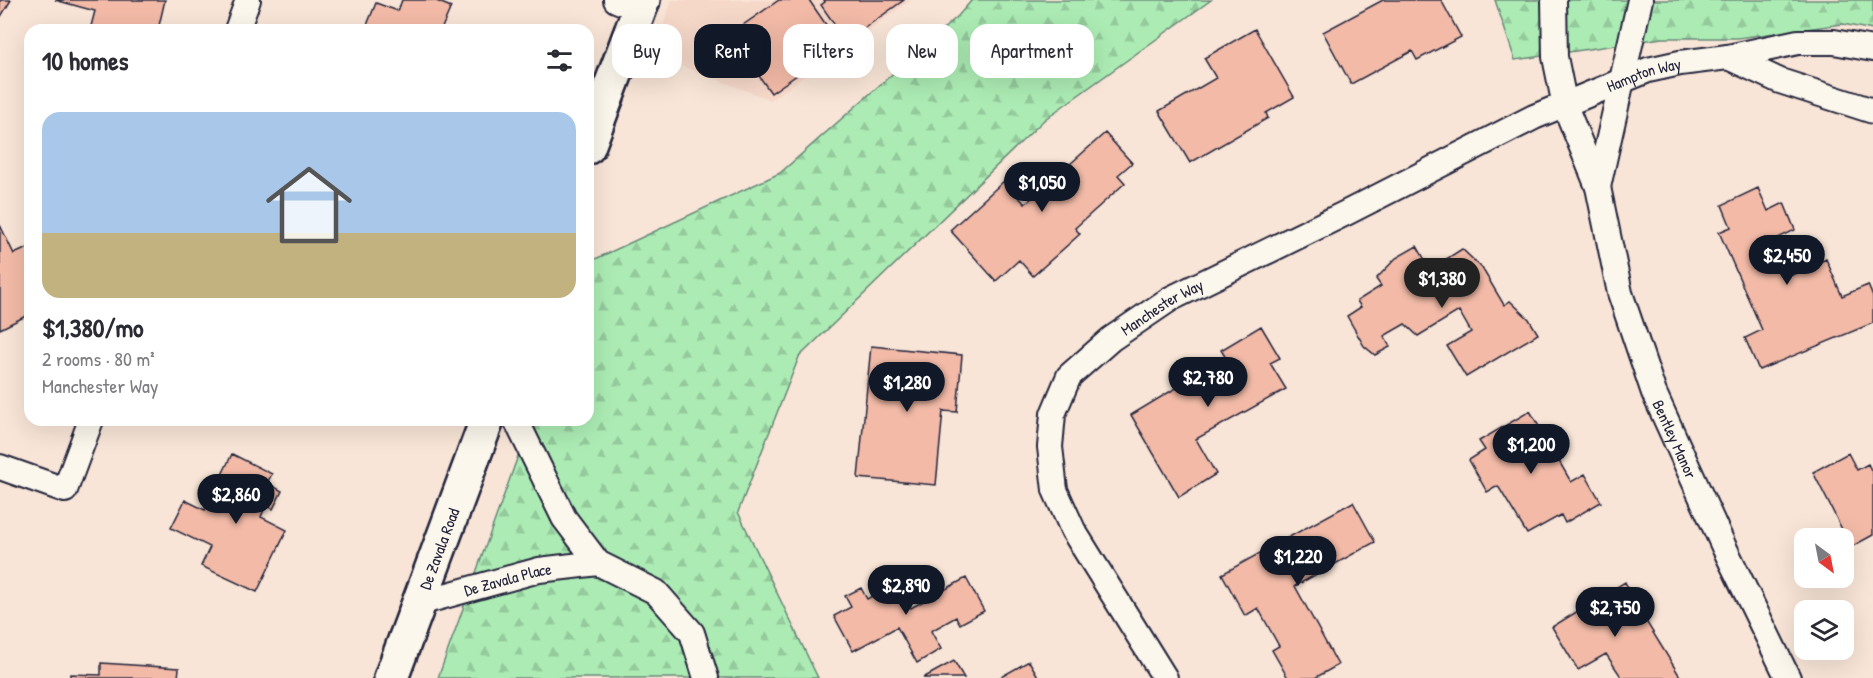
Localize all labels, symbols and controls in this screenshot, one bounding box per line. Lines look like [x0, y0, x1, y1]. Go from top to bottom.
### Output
chip: Buy [612, 24, 682, 78]
chip: Rent [694, 24, 771, 78]
chip: Filters [783, 24, 874, 78]
chip: New [886, 24, 958, 78]
chip: Apartment [970, 24, 1094, 78]
text: 10 homes [42, 43, 129, 78]
icon: filters [543, 44, 576, 77]
street label: Hampton Way [1603, 52, 1683, 97]
icon: home [255, 151, 363, 259]
pin: $1,050 [993, 162, 1091, 213]
text: $1,050 [1018, 168, 1066, 195]
pin: $2,450 [1738, 235, 1836, 286]
text: $2,450 [1763, 241, 1811, 268]
pin: $1,380 [1393, 258, 1491, 309]
text: $1,380 [1418, 264, 1466, 291]
street label: Manchester Way [1116, 273, 1207, 340]
text: $1,380/mo [42, 310, 144, 345]
text: 2 rooms · 80 m² [42, 345, 155, 372]
pin: $2,780 [1159, 357, 1257, 408]
pin: $1,280 [858, 362, 956, 413]
text: $2,780 [1182, 363, 1234, 390]
text: $1,280 [883, 368, 931, 395]
text: Manchester Way [42, 372, 158, 399]
street label: Bentley Manor [1648, 396, 1702, 482]
pin: $1,200 [1482, 424, 1580, 475]
text: $1,200 [1507, 430, 1555, 457]
pin: $2,860 [187, 474, 285, 525]
text: $2,860 [211, 480, 261, 507]
street label: De Zavala Road [414, 505, 464, 592]
north arrow [1794, 528, 1854, 588]
map controls [1794, 528, 1854, 660]
pin: $1,220 [1249, 536, 1347, 587]
text: $1,220 [1273, 542, 1323, 569]
street label: De Zavala Place [461, 558, 553, 601]
pin: $2,890 [857, 565, 955, 616]
text: $2,890 [882, 571, 930, 598]
pin: $2,750 [1566, 587, 1664, 638]
text: $2,750 [1590, 593, 1640, 620]
button: layers [1794, 600, 1854, 660]

